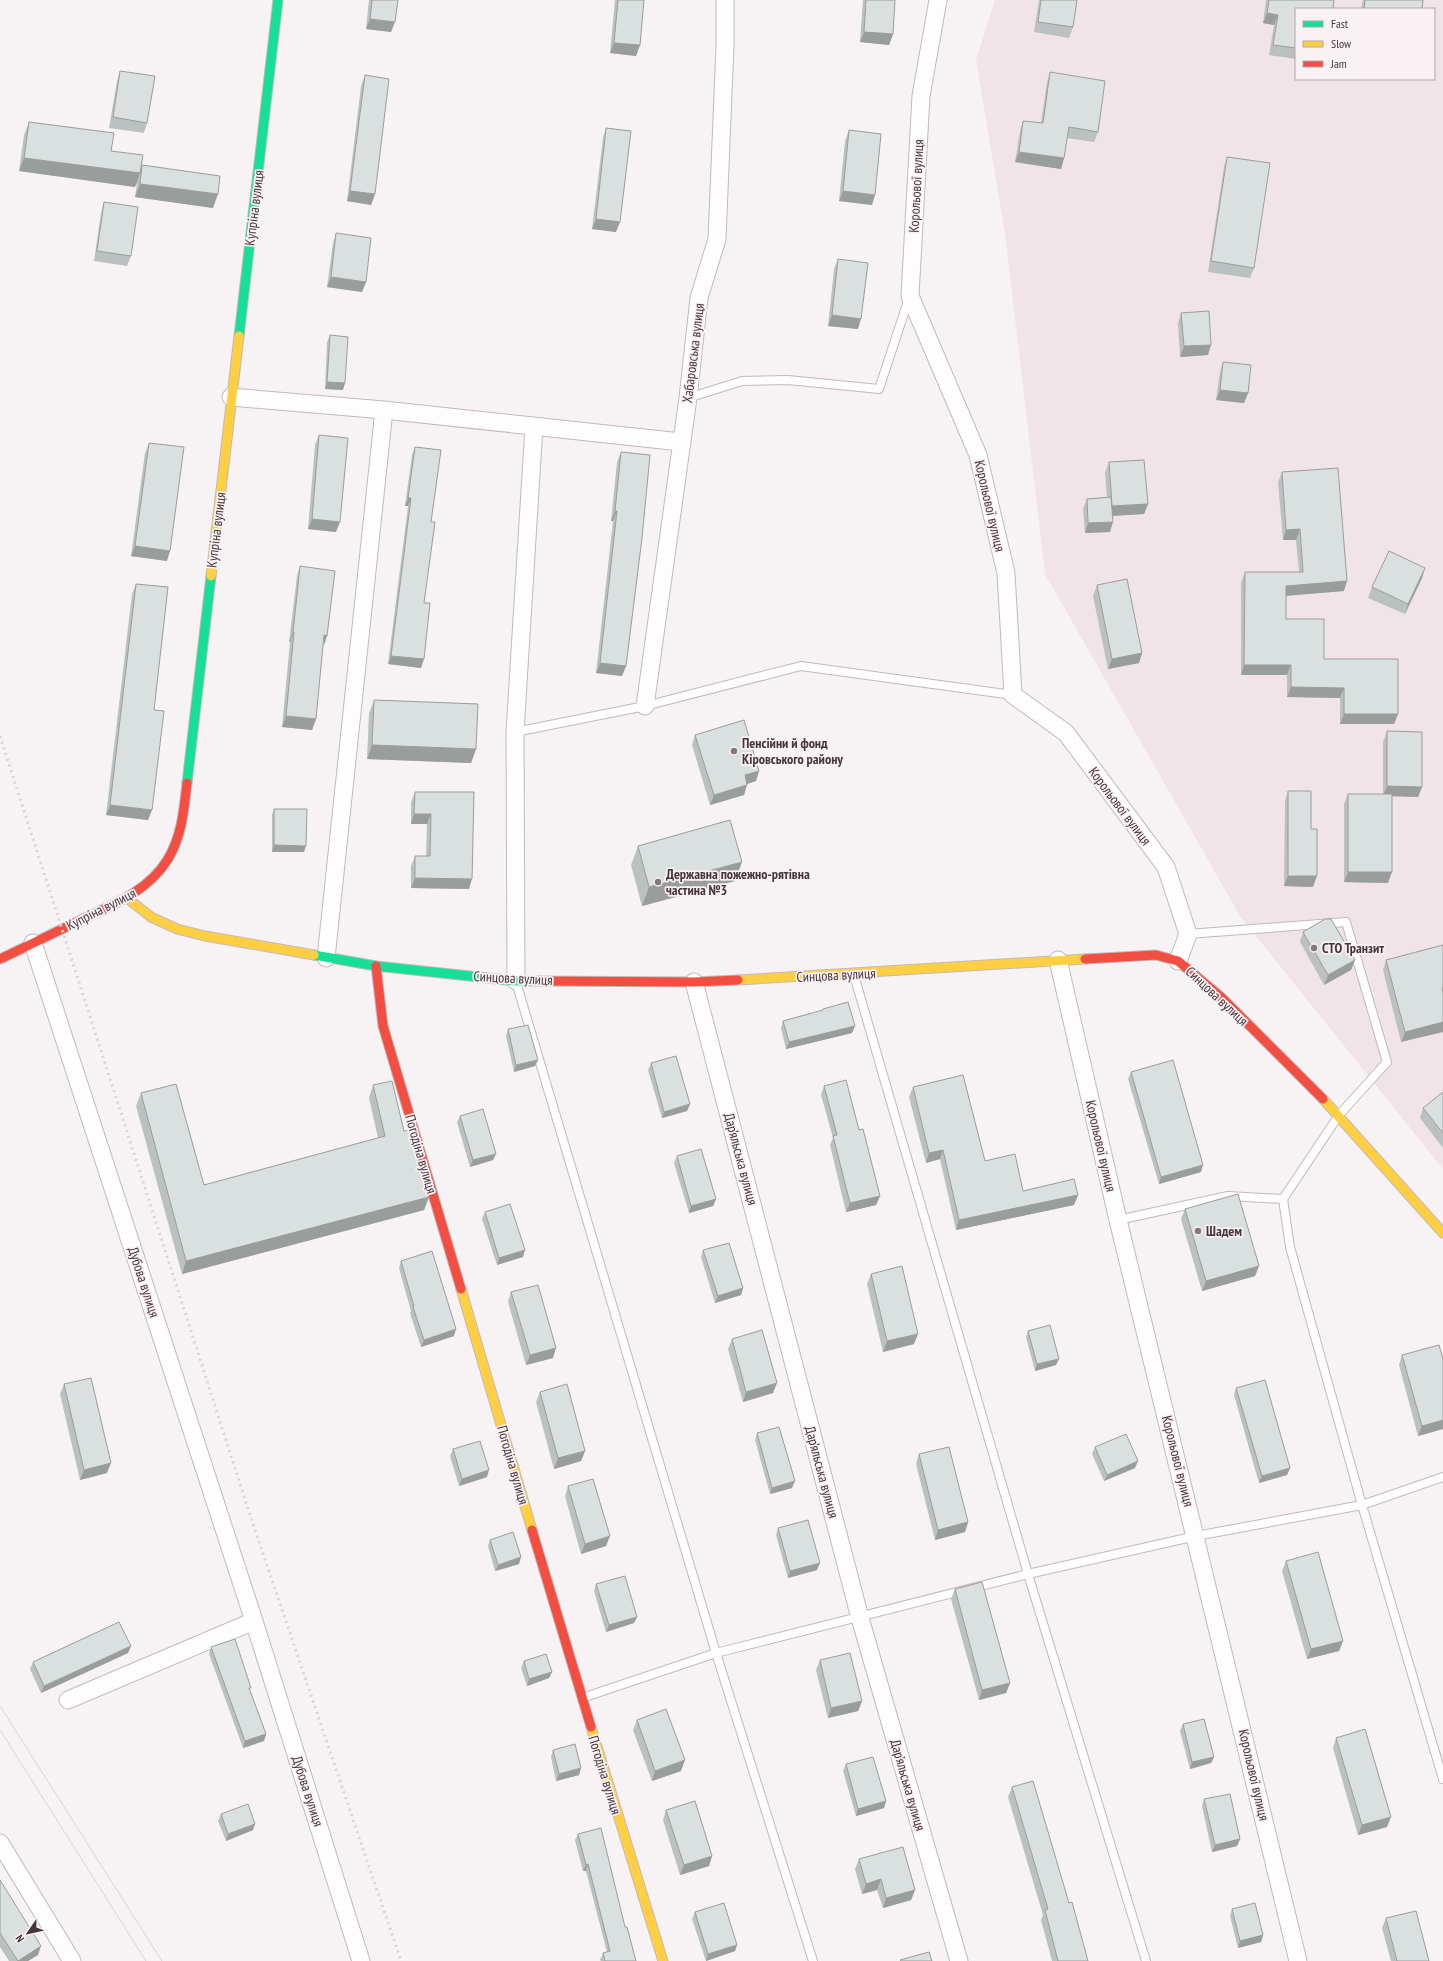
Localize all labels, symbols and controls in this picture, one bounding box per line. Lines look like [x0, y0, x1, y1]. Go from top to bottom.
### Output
legend [1295, 8, 1435, 80]
text: Fast [1331, 16, 1349, 31]
text: Slow [1331, 36, 1352, 51]
text: Jam [1330, 56, 1347, 71]
street label: Корольової вулиця [905, 139, 927, 233]
street label: Купріна вулиця [240, 169, 268, 247]
street label: Хабаровська вулиця [678, 302, 708, 404]
street label: Корольової вулиця [971, 458, 1009, 554]
street label: Купріна вулиця [202, 491, 230, 569]
place label: Пенсійни й фонд Кіровського району [742, 734, 843, 768]
marker: Пенсійни й фонд Кіровського району [729, 746, 739, 756]
street label: Корольової вулиця [1085, 763, 1155, 849]
place label: Державна пожежно-рятівна частина №3 [666, 865, 810, 899]
marker: Державна пожежно-рятівна частина №3 [653, 877, 663, 887]
street label: Купріна вулиця [63, 884, 139, 934]
place label: СТО Транзит [1322, 939, 1384, 957]
marker: СТО Транзит [1309, 943, 1319, 953]
street label: Синцова вулиця [1182, 962, 1252, 1030]
street label: Синцова вулиця [796, 964, 876, 986]
street label: Синцова вулиця [473, 967, 553, 989]
street label: Корольової вулиця [1082, 1098, 1120, 1194]
street label: Дар’яльська вулиця [720, 1111, 762, 1207]
street label: Погодіна вулиця [401, 1112, 441, 1196]
place label: Шадем [1206, 1222, 1242, 1240]
marker: Шадем [1193, 1226, 1203, 1236]
street label: Дубова вулиця [124, 1244, 164, 1320]
street label: Корольової вулиця [1158, 1414, 1198, 1508]
street label: Погодіна вулиця [493, 1423, 533, 1507]
street label: Дар’яльська вулиця [801, 1424, 843, 1520]
street label: Корольової вулиця [1235, 1727, 1273, 1823]
street label: Погодіна вулиця [584, 1733, 626, 1817]
street label: Дар’яльська вулиця [886, 1737, 930, 1833]
street label: Дубова вулиця [288, 1753, 328, 1829]
north arrow [8, 1913, 48, 1953]
text: N [12, 1932, 27, 1945]

